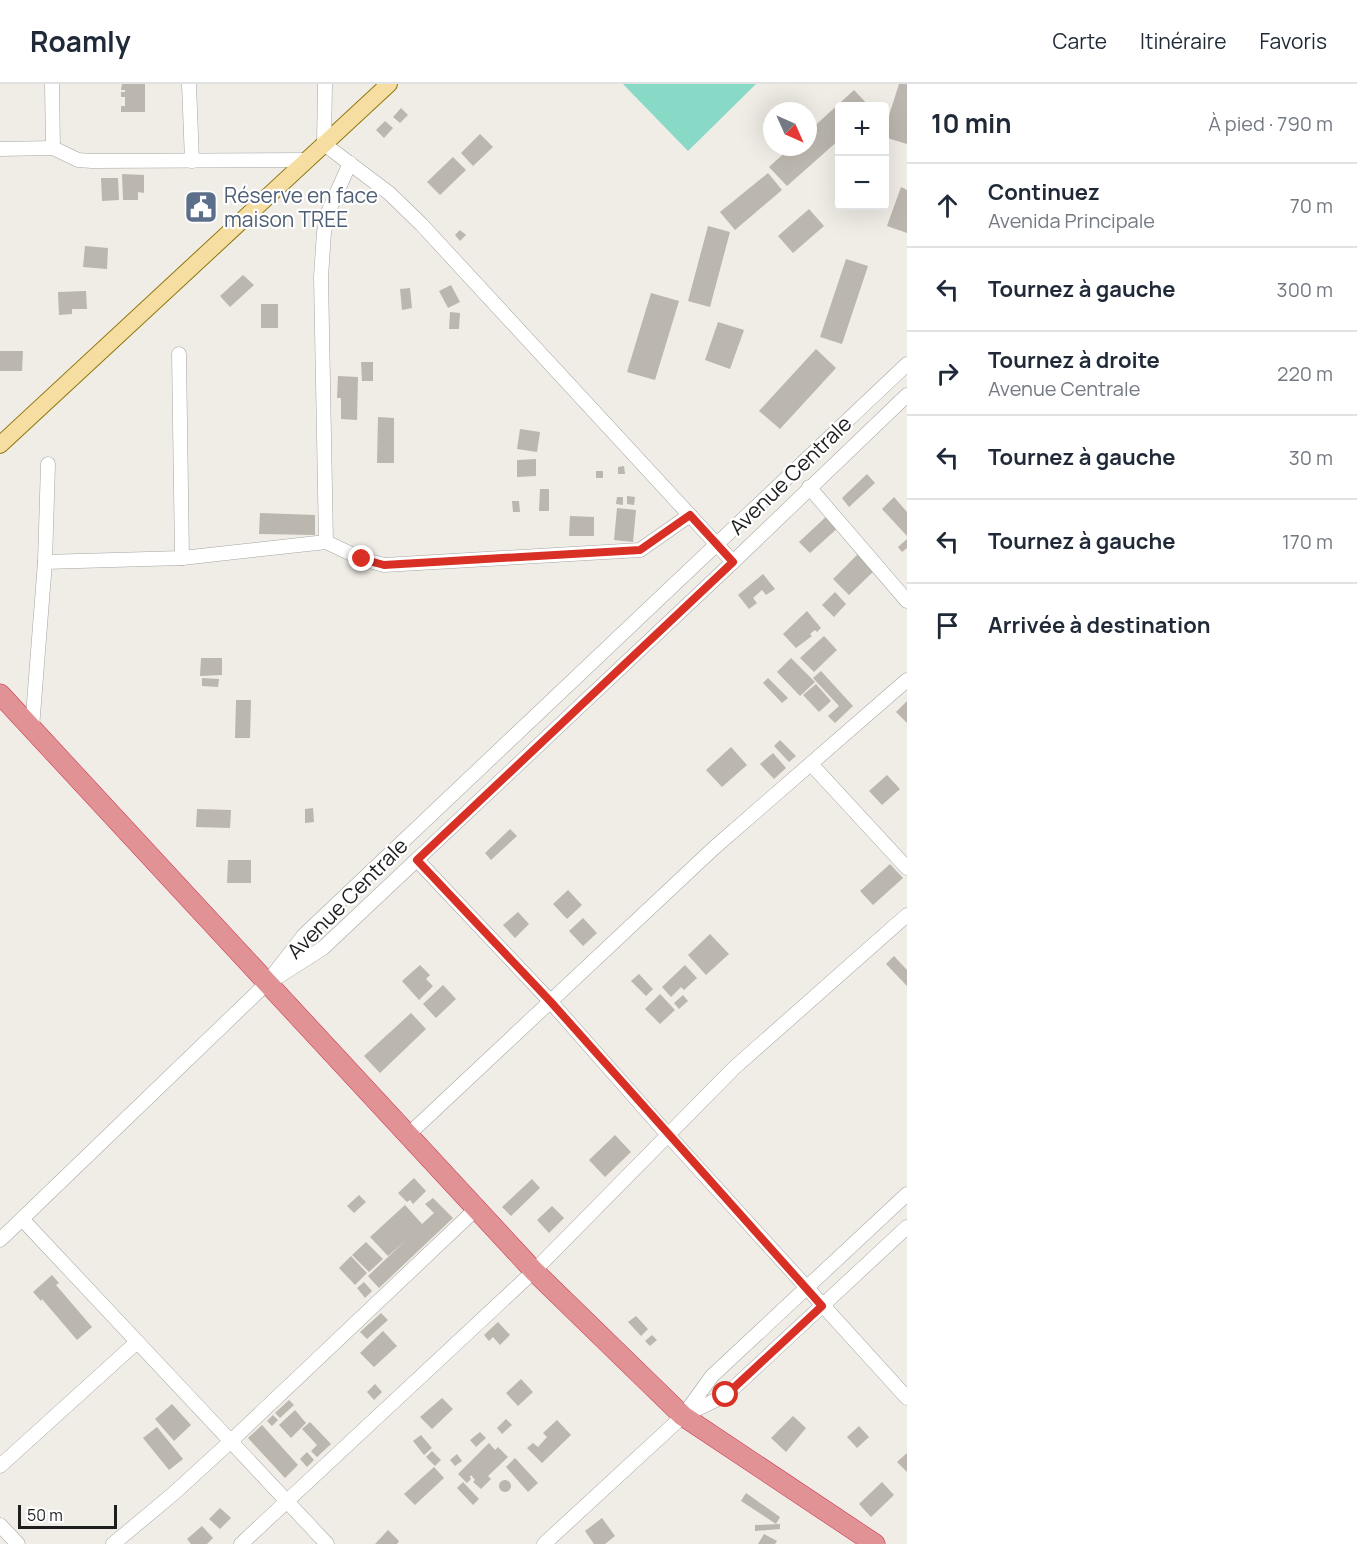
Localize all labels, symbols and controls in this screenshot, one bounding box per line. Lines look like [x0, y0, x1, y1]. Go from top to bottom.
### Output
text: Roamly [30, 22, 131, 60]
text: Carte [1053, 27, 1107, 55]
text: Itinéraire [1140, 27, 1226, 55]
text: Favoris [1259, 27, 1327, 55]
north arrow [763, 102, 817, 156]
map controls [835, 102, 889, 210]
button: + [835, 102, 889, 156]
text: 10 min [931, 105, 1012, 141]
text: À pied · 790 m [1208, 110, 1333, 137]
button: − [835, 156, 889, 210]
text: Continuez [988, 177, 1100, 207]
place label: Réserve en face maison TREE [224, 181, 378, 233]
public building icon: Réserve en face maison TREE [183, 189, 219, 225]
icon: ahead [931, 189, 964, 222]
text: 70 m [1290, 192, 1333, 219]
text: Avenida Principale [988, 207, 1155, 234]
icon: left [931, 273, 964, 306]
text: Tournez à gauche [988, 274, 1175, 304]
text: 300 m [1277, 276, 1333, 303]
text: Tournez à droite [988, 345, 1160, 375]
icon: right [931, 357, 964, 390]
text: 220 m [1277, 360, 1333, 387]
text: Avenue Centrale [988, 375, 1140, 402]
street label: Avenue Centrale [723, 409, 857, 541]
icon: left [931, 441, 964, 474]
text: Tournez à gauche [988, 442, 1175, 472]
text: 30 m [1289, 444, 1333, 471]
icon: left [931, 525, 964, 558]
text: Tournez à gauche [988, 526, 1175, 556]
text: 170 m [1282, 528, 1333, 555]
route end [348, 545, 374, 571]
icon: arrive [931, 609, 964, 642]
text: Arrivée à destination [988, 610, 1211, 640]
street label: Avenue Centrale [281, 832, 413, 964]
route start [712, 1381, 738, 1407]
scale bar [18, 1502, 117, 1530]
text: 50 m [27, 1504, 63, 1526]

